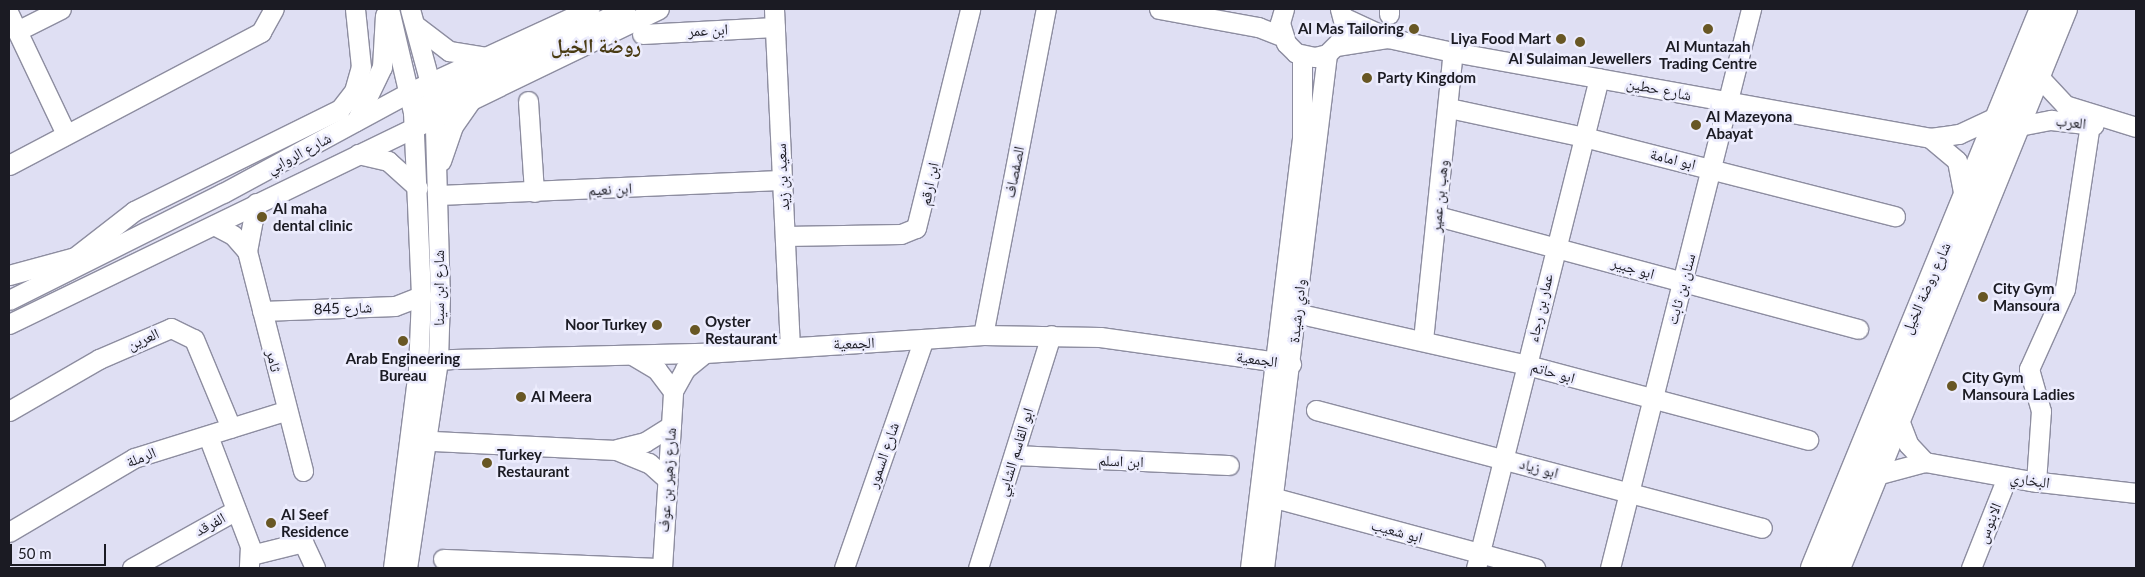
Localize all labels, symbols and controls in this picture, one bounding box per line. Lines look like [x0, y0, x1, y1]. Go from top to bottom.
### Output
street label: ابن عمر [687, 20, 729, 40]
place label: Al Mas Tailoring [1298, 20, 1404, 38]
marker: Al Mas Tailoring [1408, 23, 1420, 35]
marker: Al Muntazah Trading Centre [1702, 23, 1714, 35]
place label: Liya Food Mart [1450, 30, 1551, 48]
district label: روضة الخيل [551, 33, 641, 57]
marker: Liya Food Mart [1555, 33, 1567, 45]
marker: Al Sulaiman Jewellers [1574, 36, 1586, 48]
place label: Al Muntazah Trading Centre [1659, 37, 1757, 72]
place label: Al Sulaiman Jewellers [1508, 50, 1652, 68]
place label: Party Kingdom [1377, 69, 1476, 87]
marker: Party Kingdom [1361, 72, 1373, 84]
street label: شارع حطين [1625, 74, 1693, 104]
place label: Al Mazeyona Abayat [1706, 107, 1792, 142]
street label: العرب [2055, 111, 2087, 133]
marker: Al Mazeyona Abayat [1690, 119, 1702, 131]
street label: شارع الروابي [264, 129, 334, 177]
street label: سعيد بن زيد [771, 143, 793, 211]
street label: الصفصاف [1000, 145, 1028, 199]
street label: ابو امامة [1648, 145, 1698, 173]
street label: وهب بن عمير [1426, 159, 1452, 233]
street label: ابن ارقم [916, 161, 942, 207]
street label: ابن نعيم [588, 179, 632, 199]
place label: Al maha dental clinic [273, 199, 353, 234]
marker: Al maha dental clinic [255, 210, 269, 224]
street label: شارع روضة الخيل [1898, 239, 1954, 337]
street label: شارع ابن سينا [430, 250, 448, 326]
street label: سنان بن ثابت [1663, 252, 1699, 326]
street label: ابو جبير [1609, 253, 1657, 283]
street label: عمار بن رجاء [1523, 272, 1557, 344]
street label: وادي رشيدة [1285, 278, 1309, 344]
place label: City Gym Mansoura [1993, 279, 2060, 314]
marker: City Gym Mansoura [1977, 291, 1989, 303]
street label: شارع 845 [313, 298, 373, 318]
place label: Oyster Restaurant [705, 312, 777, 347]
place label: Noor Turkey [564, 316, 647, 334]
marker: Noor Turkey [651, 319, 663, 331]
street label: العرين [124, 324, 162, 354]
marker: Oyster Restaurant [689, 324, 701, 336]
street label: الجمعية [833, 333, 875, 353]
marker: Arab Engineering Bureau [397, 335, 409, 347]
street label: الجمعية [1235, 347, 1279, 371]
street label: ثامر [263, 348, 285, 374]
place label: Arab Engineering Bureau [346, 349, 460, 384]
street label: ابو حاتم [1529, 357, 1577, 387]
place label: City Gym Mansoura Ladies [1962, 368, 2075, 403]
marker: City Gym Mansoura Ladies [1946, 380, 1958, 392]
place label: Al Meera [531, 388, 592, 406]
marker: Al Meera [515, 391, 527, 403]
street label: ابو القاسم الشابي [993, 406, 1037, 498]
street label: شارع السمور [863, 420, 903, 490]
street label: شارع زهير بن عوف [654, 427, 680, 533]
street label: الرملة [124, 443, 158, 471]
place label: Turkey Restaurant [497, 445, 569, 480]
street label: ابن اسلم [1098, 451, 1144, 471]
street label: ابو زياد [1518, 454, 1560, 482]
marker: Turkey Restaurant [481, 457, 493, 469]
street label: البخاري [2009, 468, 2051, 492]
street label: الابنوس [1973, 500, 2005, 546]
place label: Al Seef Residence [281, 505, 349, 540]
street label: الفرقد [192, 508, 228, 540]
street label: ابو شعيب [1369, 516, 1425, 546]
marker: Al Seef Residence [265, 517, 277, 529]
scale bar [12, 534, 109, 566]
text: 50 m [18, 544, 52, 562]

